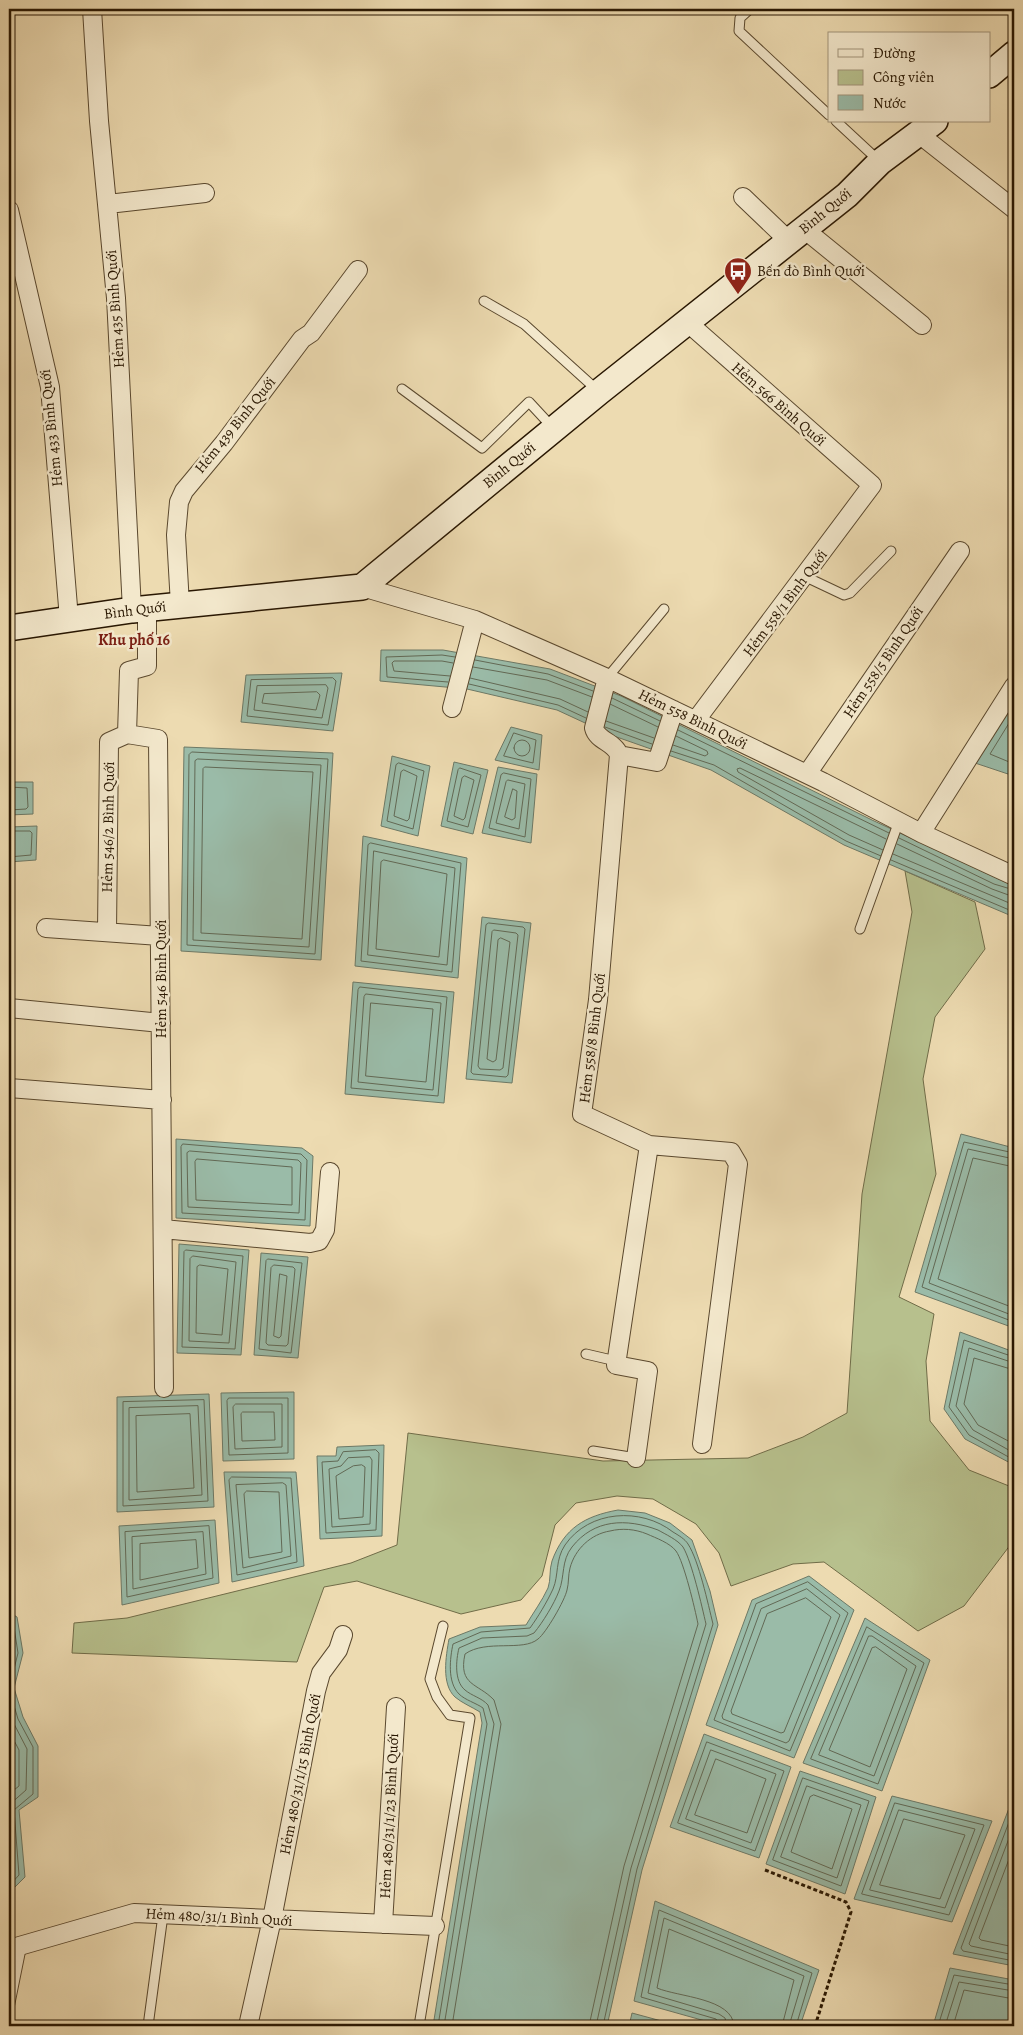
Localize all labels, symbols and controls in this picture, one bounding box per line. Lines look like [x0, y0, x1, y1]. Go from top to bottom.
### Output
legend [828, 32, 990, 122]
text: Đường [873, 43, 916, 63]
text: Công viên [873, 67, 934, 87]
text: Nước [873, 93, 906, 113]
street label: Bình Quới [794, 183, 856, 239]
street label: Hẻm 435 Bình Quới [101, 249, 129, 369]
bus stop icon: Bến đò Bình Quới [723, 256, 753, 295]
place label: Bến đò Bình Quới [757, 261, 865, 281]
street label: Hẻm 566 Bình Quới [727, 357, 831, 451]
street label: Hẻm 433 Bình Quới [35, 368, 67, 488]
street label: Hẻm 439 Bình Quới [190, 373, 280, 477]
street label: Bình Quới [478, 437, 540, 493]
street label: Hẻm 558/1 Bình Quới [738, 545, 832, 661]
street label: Bình Quới [103, 596, 167, 624]
street label: Hẻm 558/5 Bình Quới [838, 602, 928, 722]
district label: Khu phố 16 [98, 629, 171, 651]
street label: Hẻm 558 Bình Quới [635, 684, 751, 754]
street label: Hẻm 546/2 Bình Quới [97, 761, 119, 893]
street label: Hẻm 546 Bình Quới [151, 919, 171, 1039]
street label: Hẻm 558/8 Bình Quới [574, 972, 610, 1104]
street label: Hẻm 480/31/1/15 Bình Quới [275, 1692, 325, 1856]
street label: Hẻm 480/31/1/23 Bình Quới [375, 1733, 403, 1899]
street label: Hẻm 480/31/1 Bình Quới [145, 1903, 293, 1931]

